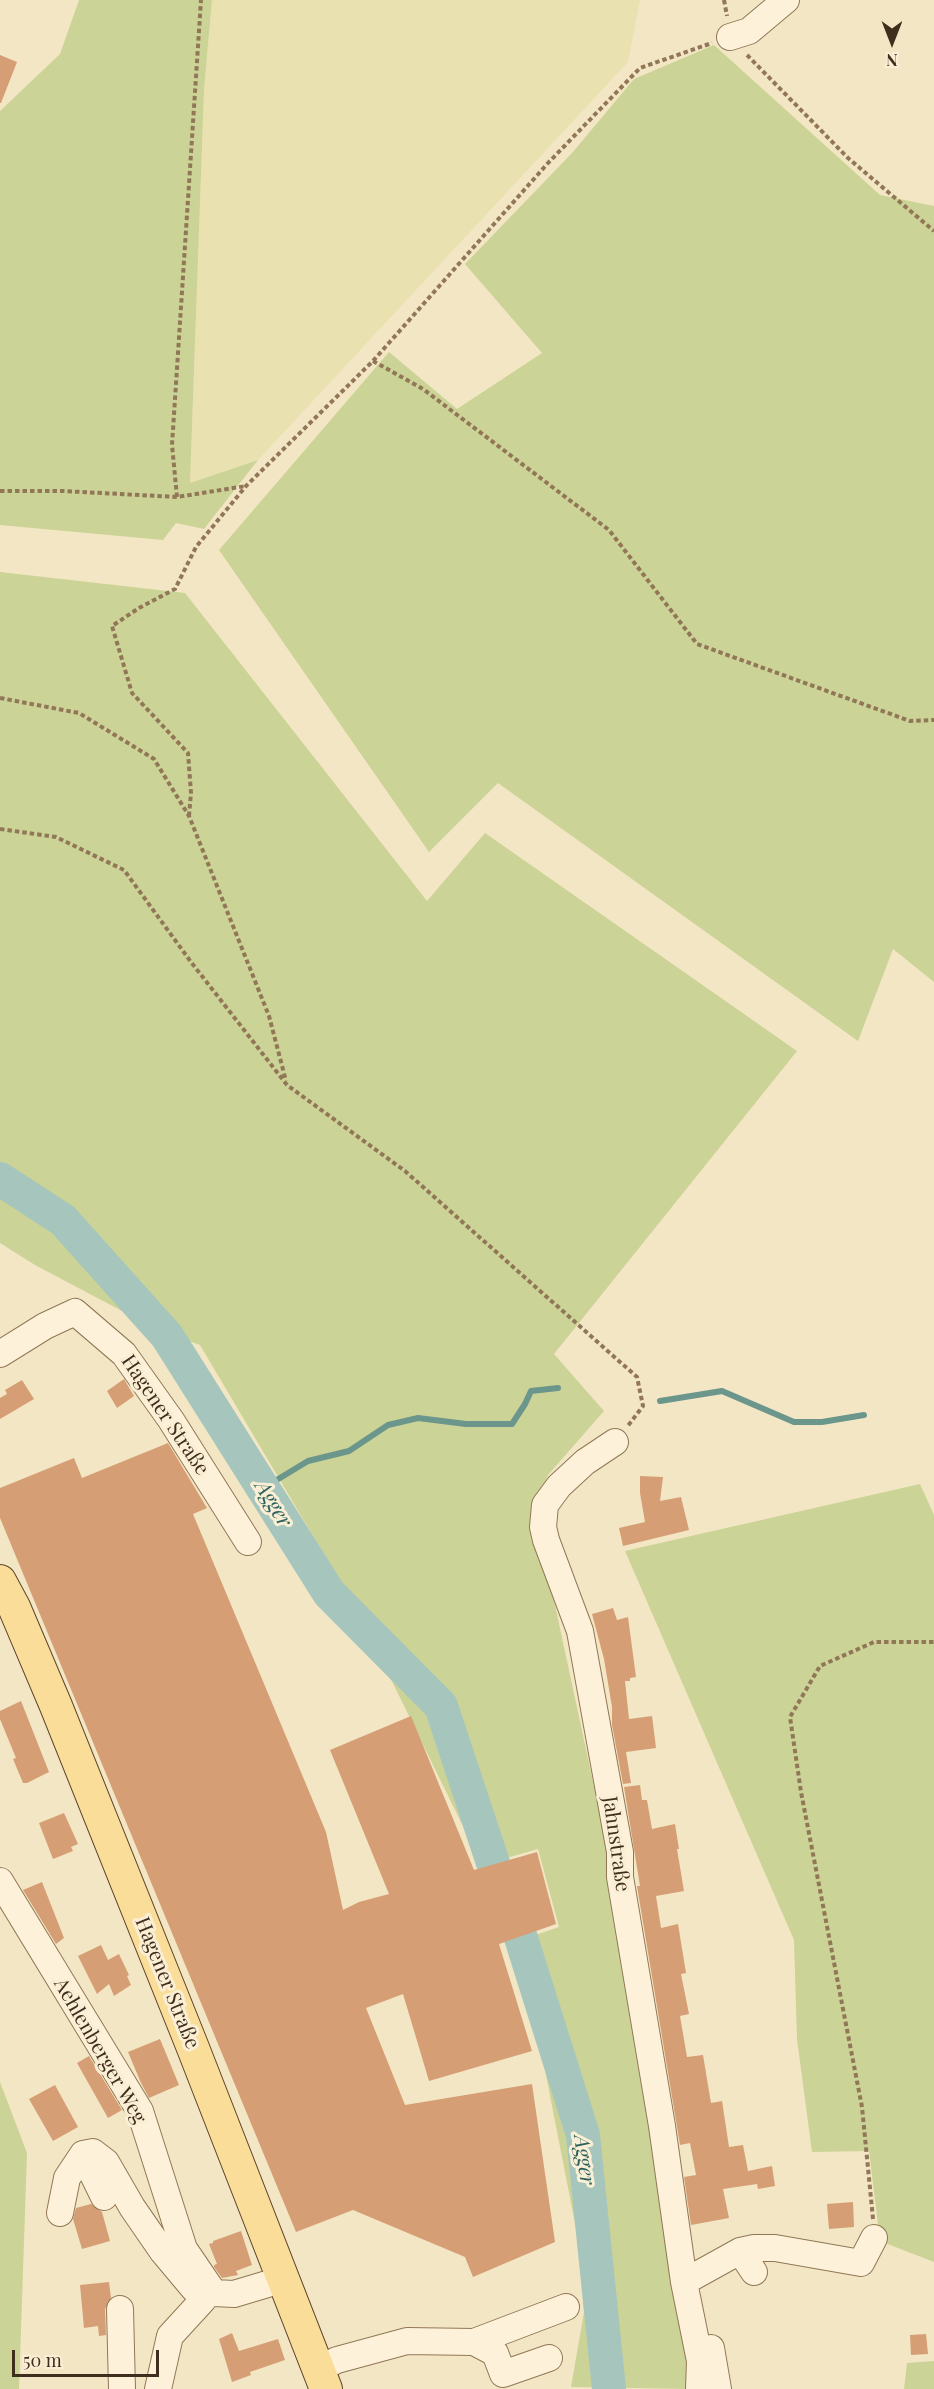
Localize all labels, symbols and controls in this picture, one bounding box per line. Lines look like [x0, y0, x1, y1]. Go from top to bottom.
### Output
north arrow [862, 12, 922, 72]
text: N [886, 50, 898, 71]
street label: Hagener Straße [116, 1350, 214, 1480]
water label: Agger [249, 1476, 297, 1532]
street label: Jahnstraße [597, 1795, 635, 1893]
street label: Hagener Straße [130, 1914, 204, 2052]
street label: Aehlenberger Weg [49, 1974, 151, 2128]
water label: Agger [568, 2133, 600, 2187]
scale bar [15, 2338, 162, 2376]
text: 50 m [23, 2348, 62, 2372]

